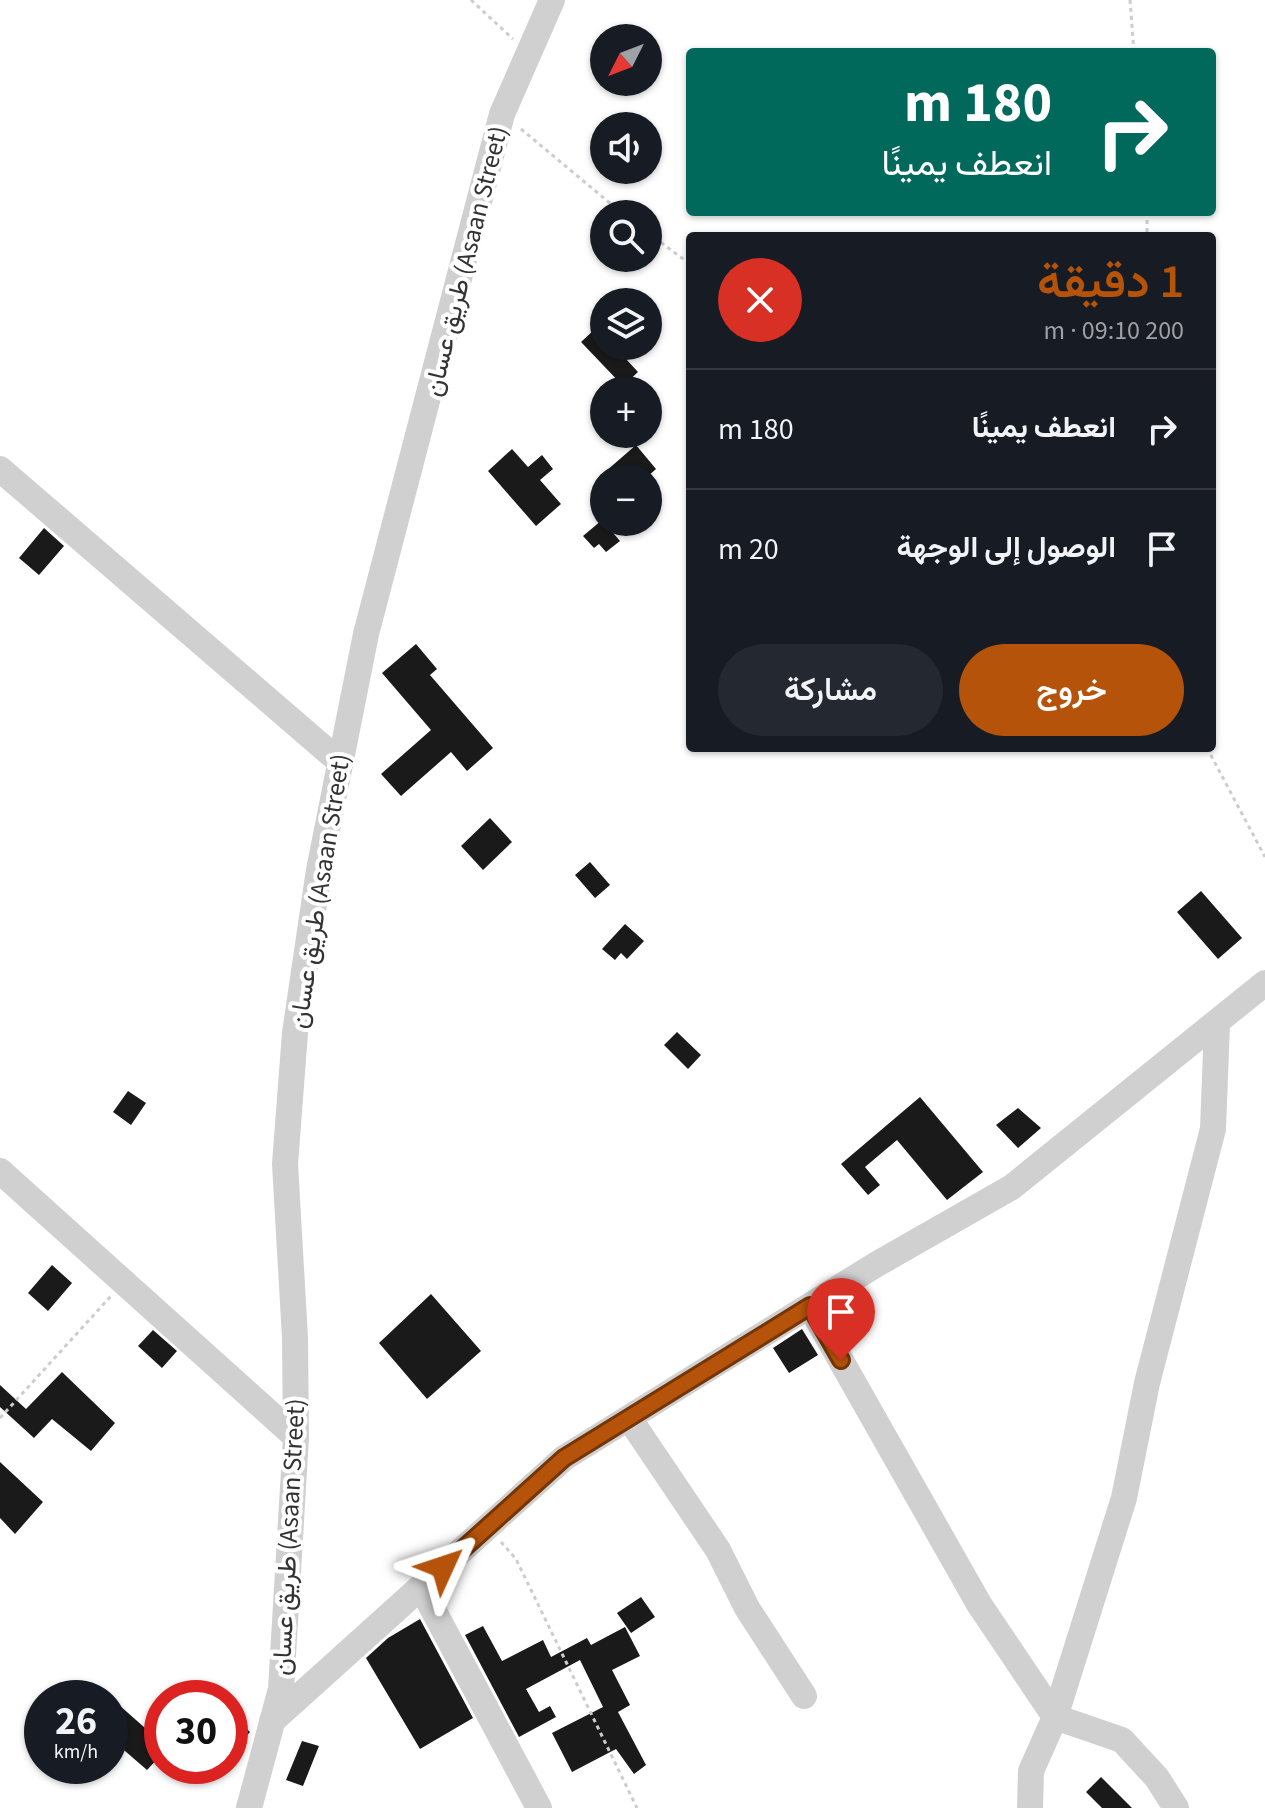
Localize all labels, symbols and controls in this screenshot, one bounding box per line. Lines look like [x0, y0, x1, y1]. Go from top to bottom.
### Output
north arrow [590, 24, 662, 96]
map controls [590, 24, 662, 536]
text: 180 m [904, 64, 1052, 143]
icon: right [1080, 80, 1184, 184]
button: sound [590, 112, 662, 184]
street label: طريق عسان (Asaan Street) [414, 122, 517, 400]
text: انعطف يمينًا [881, 138, 1052, 189]
button: search [590, 200, 662, 272]
text: 1 دقيقة [1037, 248, 1184, 316]
button: close [718, 258, 802, 342]
button: layers [590, 288, 662, 360]
text: 200 m · 09:10 [1043, 312, 1184, 349]
button: + [590, 376, 662, 448]
text: انعطف يمينًا [972, 406, 1116, 449]
icon: right [1140, 407, 1184, 451]
text: 180 m [718, 408, 794, 451]
button: − [590, 464, 662, 536]
text: الوصول إلى الوجهة [897, 526, 1116, 569]
icon: arrive [1140, 527, 1184, 571]
text: 20 m [718, 528, 779, 571]
button: مشاركة [718, 644, 943, 736]
button: خروج [959, 644, 1184, 736]
street label: طريق عسان (Asaan Street) [280, 751, 359, 1031]
pin [807, 1278, 875, 1360]
icon: arrive [819, 1290, 863, 1334]
street label: طريق عسان (Asaan Street) [263, 1397, 314, 1677]
position arrow [401, 1525, 485, 1609]
speed limit sign: 30 [144, 1680, 248, 1784]
text: 26 [55, 1693, 97, 1750]
text: km/h [54, 1738, 98, 1766]

